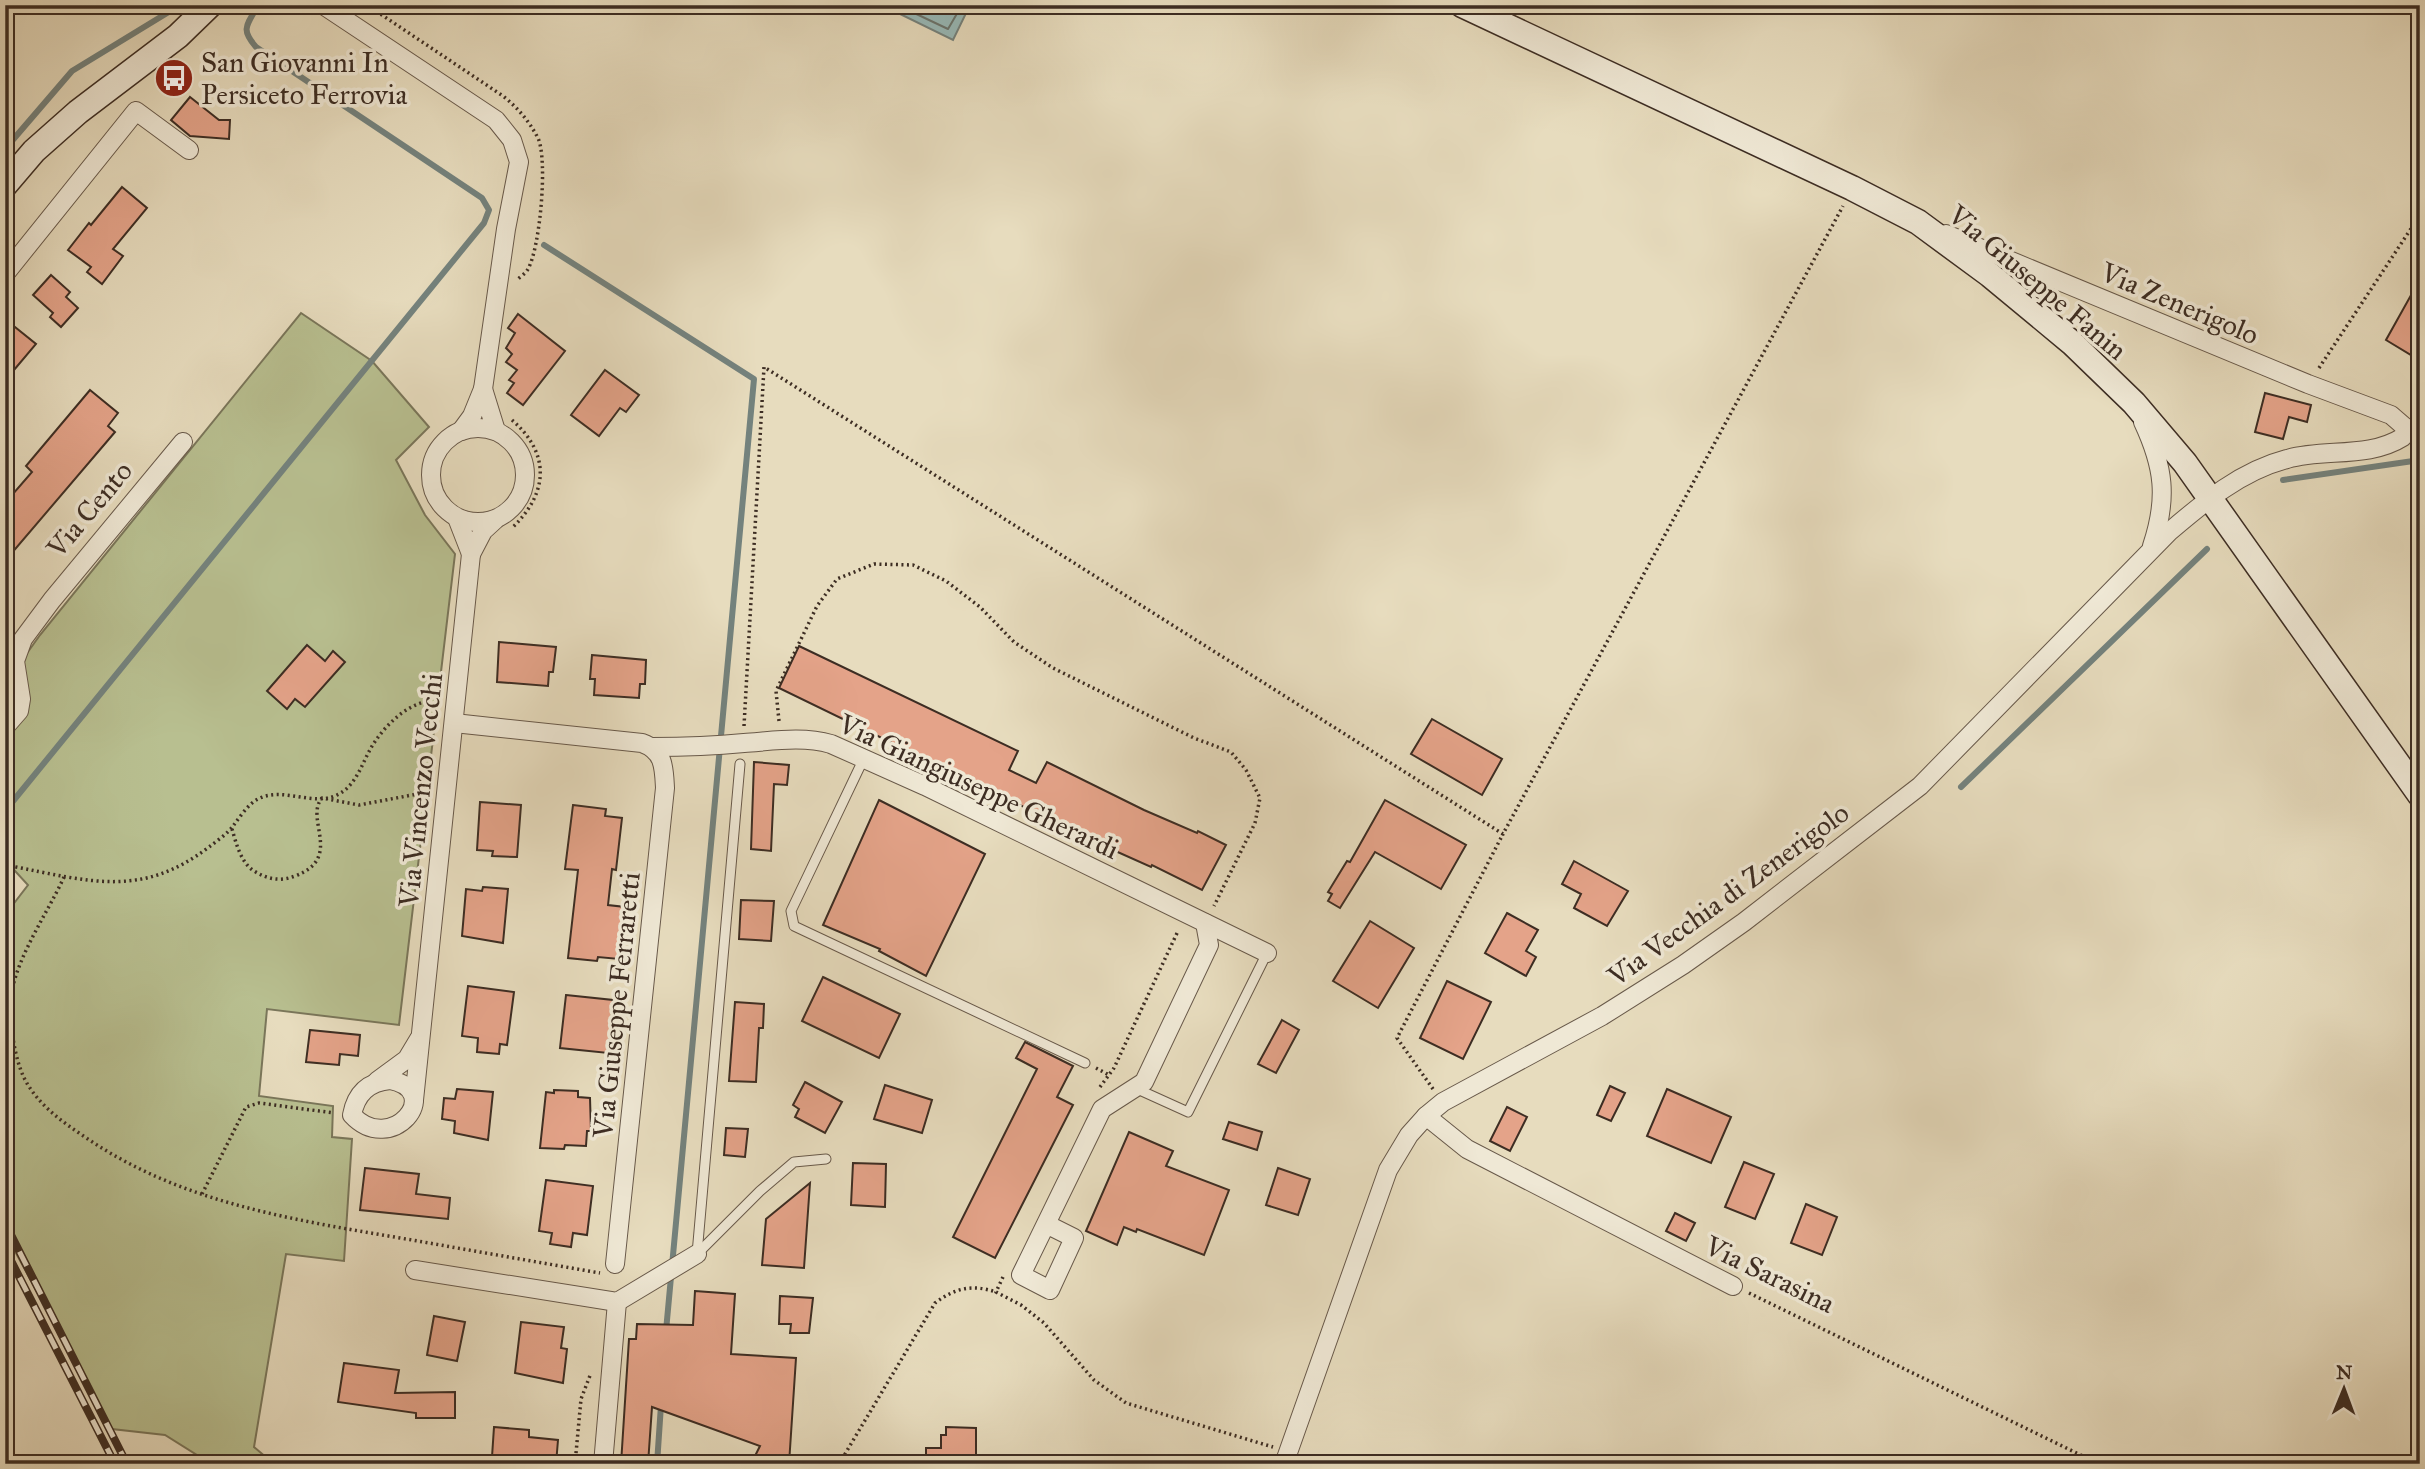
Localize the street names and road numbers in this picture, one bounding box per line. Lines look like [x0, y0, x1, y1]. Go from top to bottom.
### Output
street label: Via Giuseppe Fanin [1940, 197, 2134, 367]
street label: Via Zenerigolo [2095, 254, 2264, 352]
street label: Via Cento [38, 454, 140, 565]
street label: Via Vincenzo Vecchi [391, 671, 450, 910]
street label: Via Giangiuseppe Gherardi [832, 706, 1125, 867]
street label: Via Vecchia di Zenerigolo [1600, 795, 1856, 994]
street label: Via Giuseppe Ferraretti [585, 870, 648, 1141]
street label: Via Sarasina [1698, 1228, 1841, 1321]

